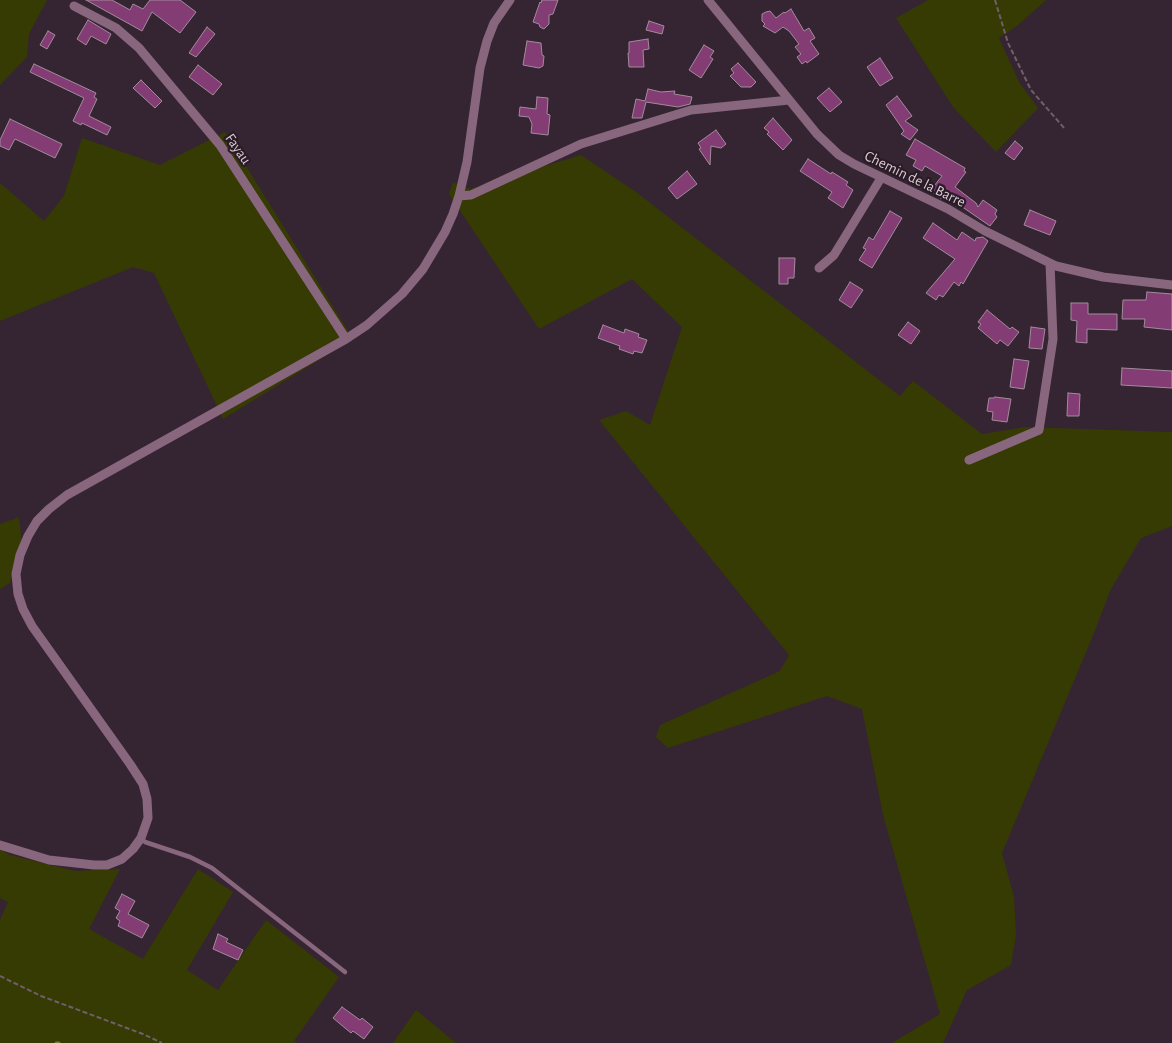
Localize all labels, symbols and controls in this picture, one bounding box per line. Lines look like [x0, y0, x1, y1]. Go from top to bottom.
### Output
street label: Fayau [221, 130, 255, 168]
street label: Chemin de la Barre [862, 147, 968, 211]

